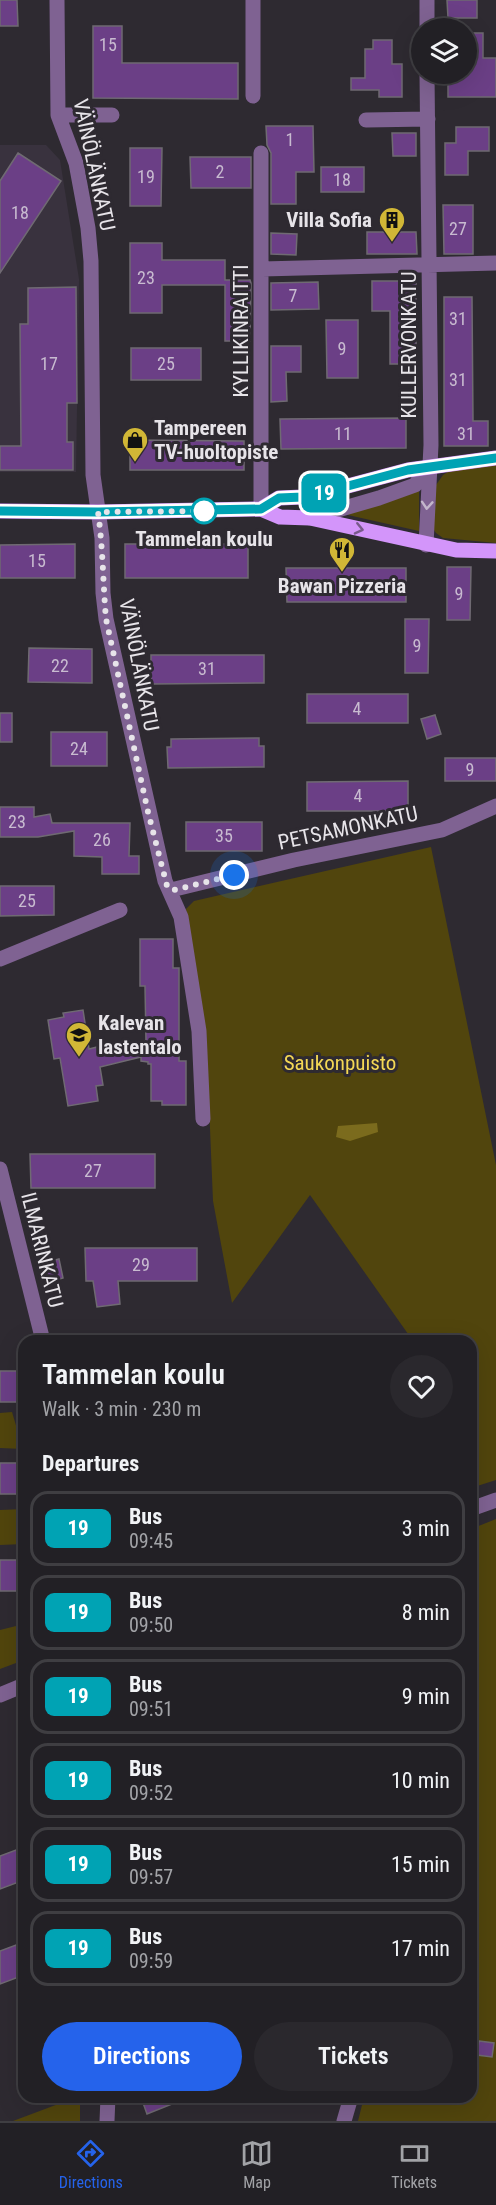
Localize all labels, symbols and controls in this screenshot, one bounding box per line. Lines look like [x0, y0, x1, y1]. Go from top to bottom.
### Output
map controls [411, 18, 477, 84]
button: layers [411, 18, 477, 84]
house number: 15 [99, 34, 117, 55]
street label: VÄINÖLÄNKATU [68, 97, 120, 233]
house number: 1 [286, 129, 294, 150]
house number: 2 [216, 161, 225, 182]
house number: 19 [137, 166, 155, 187]
house number: 18 [333, 169, 351, 190]
house number: 18 [11, 202, 29, 223]
building icon: Villa Sofia [377, 205, 407, 243]
place label: Villa Sofia [286, 208, 372, 232]
house number: 27 [449, 218, 467, 239]
street label: KYLLIKINRAITTI [229, 265, 253, 397]
house number: 23 [137, 267, 155, 288]
street label: KULLERVONKATU [397, 272, 421, 418]
house number: 7 [289, 285, 298, 306]
house number: 31 [449, 308, 467, 329]
house number: 9 [338, 338, 346, 359]
house number: 17 [40, 353, 58, 374]
house number: 25 [157, 353, 175, 374]
house number: 31 [449, 369, 467, 390]
place label: Tampereen TV-huoltopiste [154, 416, 278, 464]
house number: 11 [334, 423, 352, 444]
house number: 31 [457, 423, 475, 444]
shop icon: Tampereen TV-huoltopiste [120, 425, 150, 463]
line badge: 19 [297, 474, 351, 512]
text: 19 [313, 481, 335, 505]
marker: Tammelan koulu [191, 498, 217, 524]
one-way arrow [421, 501, 434, 510]
one-way arrow [353, 522, 363, 535]
place label: Tammelan koulu [135, 527, 273, 551]
restaurant icon: Bawan Pizzeria [327, 535, 357, 573]
house number: 15 [28, 550, 46, 571]
place label: Bawan Pizzeria [278, 574, 406, 598]
house number: 9 [455, 583, 463, 604]
street label: VÄINÖLÄNKATU [114, 597, 164, 733]
house number: 9 [413, 635, 421, 656]
house number: 22 [51, 655, 69, 676]
house number: 31 [198, 658, 216, 679]
house number: 4 [353, 698, 362, 719]
house number: 24 [70, 738, 88, 759]
house number: 9 [466, 759, 474, 780]
house number: 4 [354, 785, 363, 806]
street label: PETSAMONKATU [276, 801, 420, 855]
house number: 23 [8, 811, 26, 832]
house number: 35 [215, 825, 233, 846]
house number: 26 [93, 829, 111, 850]
your location [219, 860, 249, 890]
house number: 25 [18, 890, 36, 911]
place label: Kalevan lastentalo [98, 1011, 182, 1059]
school or university icon: Kalevan lastentalo [64, 1020, 94, 1058]
park label: Saukonpuisto [284, 1051, 396, 1075]
house number: 27 [84, 1160, 102, 1181]
street label: ILMARINKATU [16, 1190, 68, 1310]
house number: 29 [132, 1254, 150, 1275]
button: heart [390, 1355, 453, 1418]
text: Tammelan koulu [42, 1358, 225, 1391]
text: Walk · 3 min · 230 m [42, 1397, 201, 1421]
text: Departures [42, 1451, 139, 1476]
text: Bus [129, 1504, 162, 1529]
text: 19 [67, 1516, 89, 1540]
text: 3 min [402, 1516, 450, 1541]
text: 09:45 [129, 1529, 173, 1553]
text: Bus [129, 1588, 162, 1613]
text: 19 [67, 1600, 89, 1624]
text: 8 min [402, 1600, 450, 1625]
text: 09:50 [129, 1613, 173, 1637]
text: Bus [129, 1672, 162, 1697]
text: 19 [67, 1684, 89, 1708]
text: 9 min [402, 1684, 450, 1709]
text: 09:51 [129, 1697, 173, 1721]
text: Bus [129, 1756, 162, 1781]
text: 19 [67, 1768, 89, 1792]
text: 10 min [391, 1768, 450, 1793]
text: 09:52 [129, 1781, 173, 1805]
text: Bus [129, 1840, 162, 1865]
text: 19 [67, 1852, 89, 1876]
text: 15 min [391, 1852, 450, 1877]
text: 09:57 [129, 1865, 173, 1889]
text: Bus [129, 1924, 162, 1949]
text: 19 [67, 1936, 89, 1960]
text: 17 min [391, 1936, 450, 1961]
text: 09:59 [129, 1949, 173, 1973]
button: Directions [42, 2022, 242, 2091]
button: Tickets [254, 2022, 453, 2091]
tab: Directions [59, 2137, 123, 2192]
tab: Map [240, 2137, 273, 2192]
tab: Tickets [391, 2137, 437, 2192]

